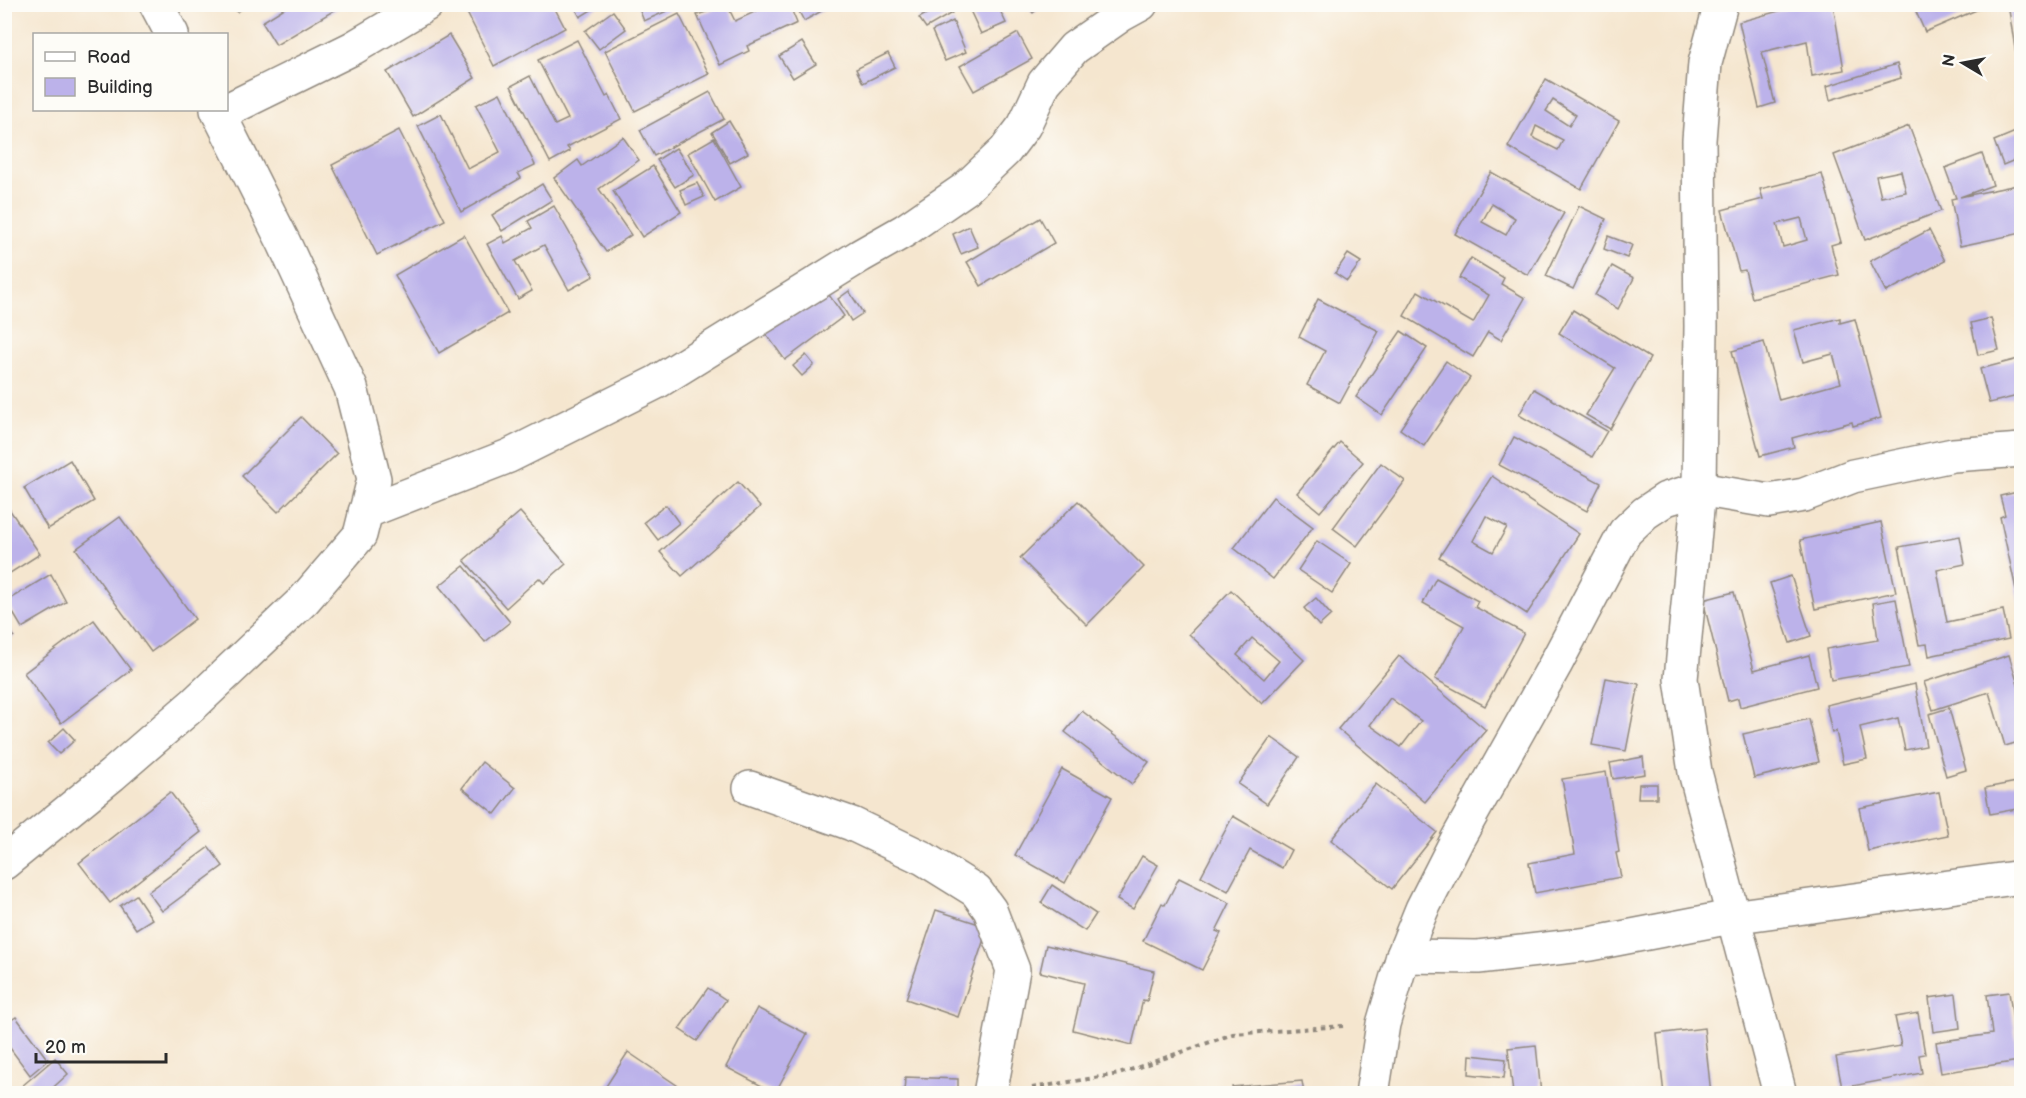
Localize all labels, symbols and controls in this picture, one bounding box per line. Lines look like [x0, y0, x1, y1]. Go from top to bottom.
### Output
legend [33, 33, 228, 111]
north arrow [1933, 33, 1993, 93]
text: Road [87, 47, 131, 68]
text: N [1939, 53, 1960, 68]
text: Building [87, 77, 153, 98]
scale bar [36, 1026, 166, 1064]
text: 20 m [45, 1037, 86, 1058]

